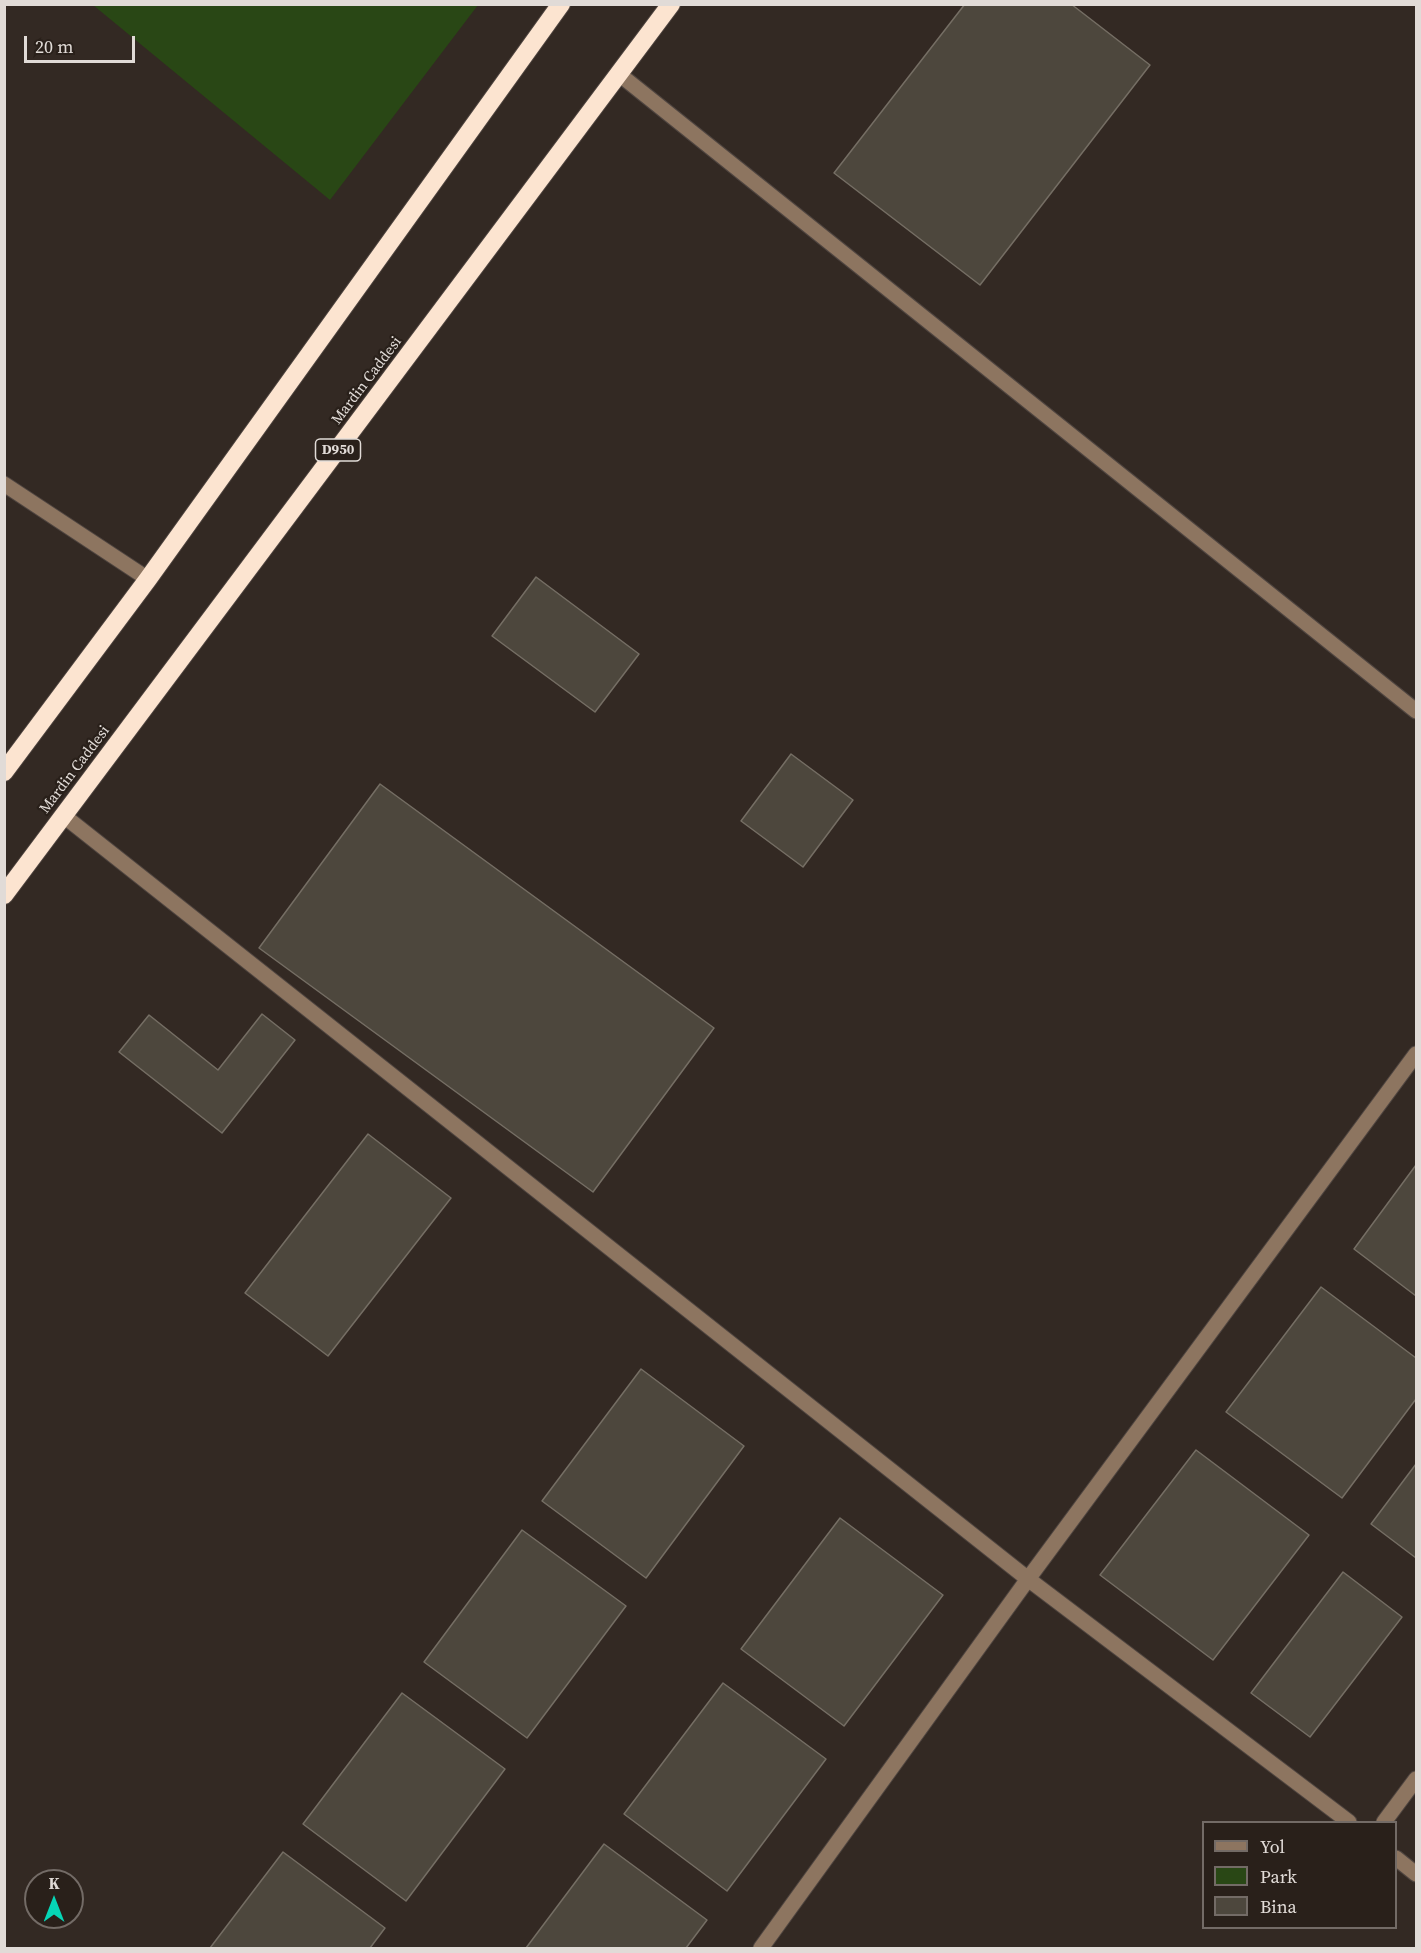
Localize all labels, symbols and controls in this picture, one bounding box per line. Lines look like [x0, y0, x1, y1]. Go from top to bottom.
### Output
scale bar [27, 24, 138, 62]
text: 20 m [35, 34, 73, 59]
street label: Mardin Caddesi [328, 334, 406, 428]
road number: D950 [316, 439, 360, 461]
street label: Mardin Caddesi [36, 723, 114, 817]
legend [1202, 1821, 1397, 1929]
text: Yol [1260, 1834, 1285, 1859]
text: Park [1260, 1864, 1297, 1889]
north arrow [24, 1869, 84, 1929]
text: K [48, 1872, 60, 1894]
text: Bina [1260, 1894, 1297, 1919]

